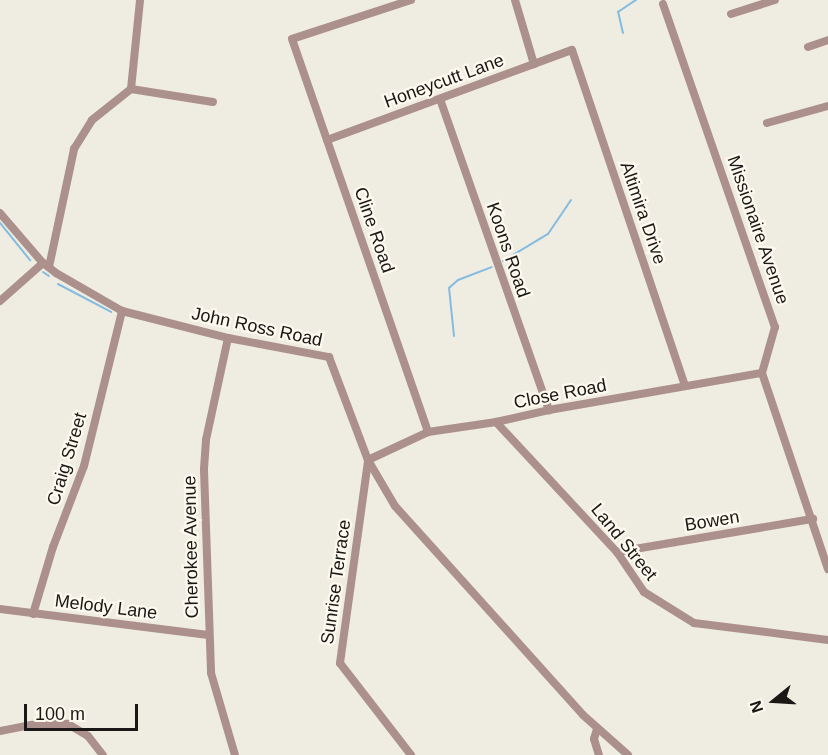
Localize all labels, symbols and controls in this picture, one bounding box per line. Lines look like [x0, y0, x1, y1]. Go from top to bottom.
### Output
street label: Honeycutt Lane [381, 49, 507, 113]
street label: Missionaire Avenue [722, 152, 794, 308]
street label: Altimira Drive [615, 159, 671, 267]
street label: Cline Road [349, 184, 399, 276]
street label: Koons Road [482, 200, 534, 300]
street label: John Ross Road [190, 303, 324, 351]
street label: Close Road [512, 374, 608, 414]
street label: Craig Street [43, 410, 91, 508]
street label: Cherokee Avenue [179, 475, 203, 619]
street label: Land Street [586, 499, 662, 585]
street label: Bowen [683, 506, 741, 536]
street label: Sunrise Terrace [317, 518, 355, 646]
street label: Melody Lane [54, 590, 158, 624]
north arrow [744, 671, 804, 731]
scale bar [27, 692, 141, 730]
text: N [747, 699, 766, 715]
text: 100 m [35, 704, 85, 724]

